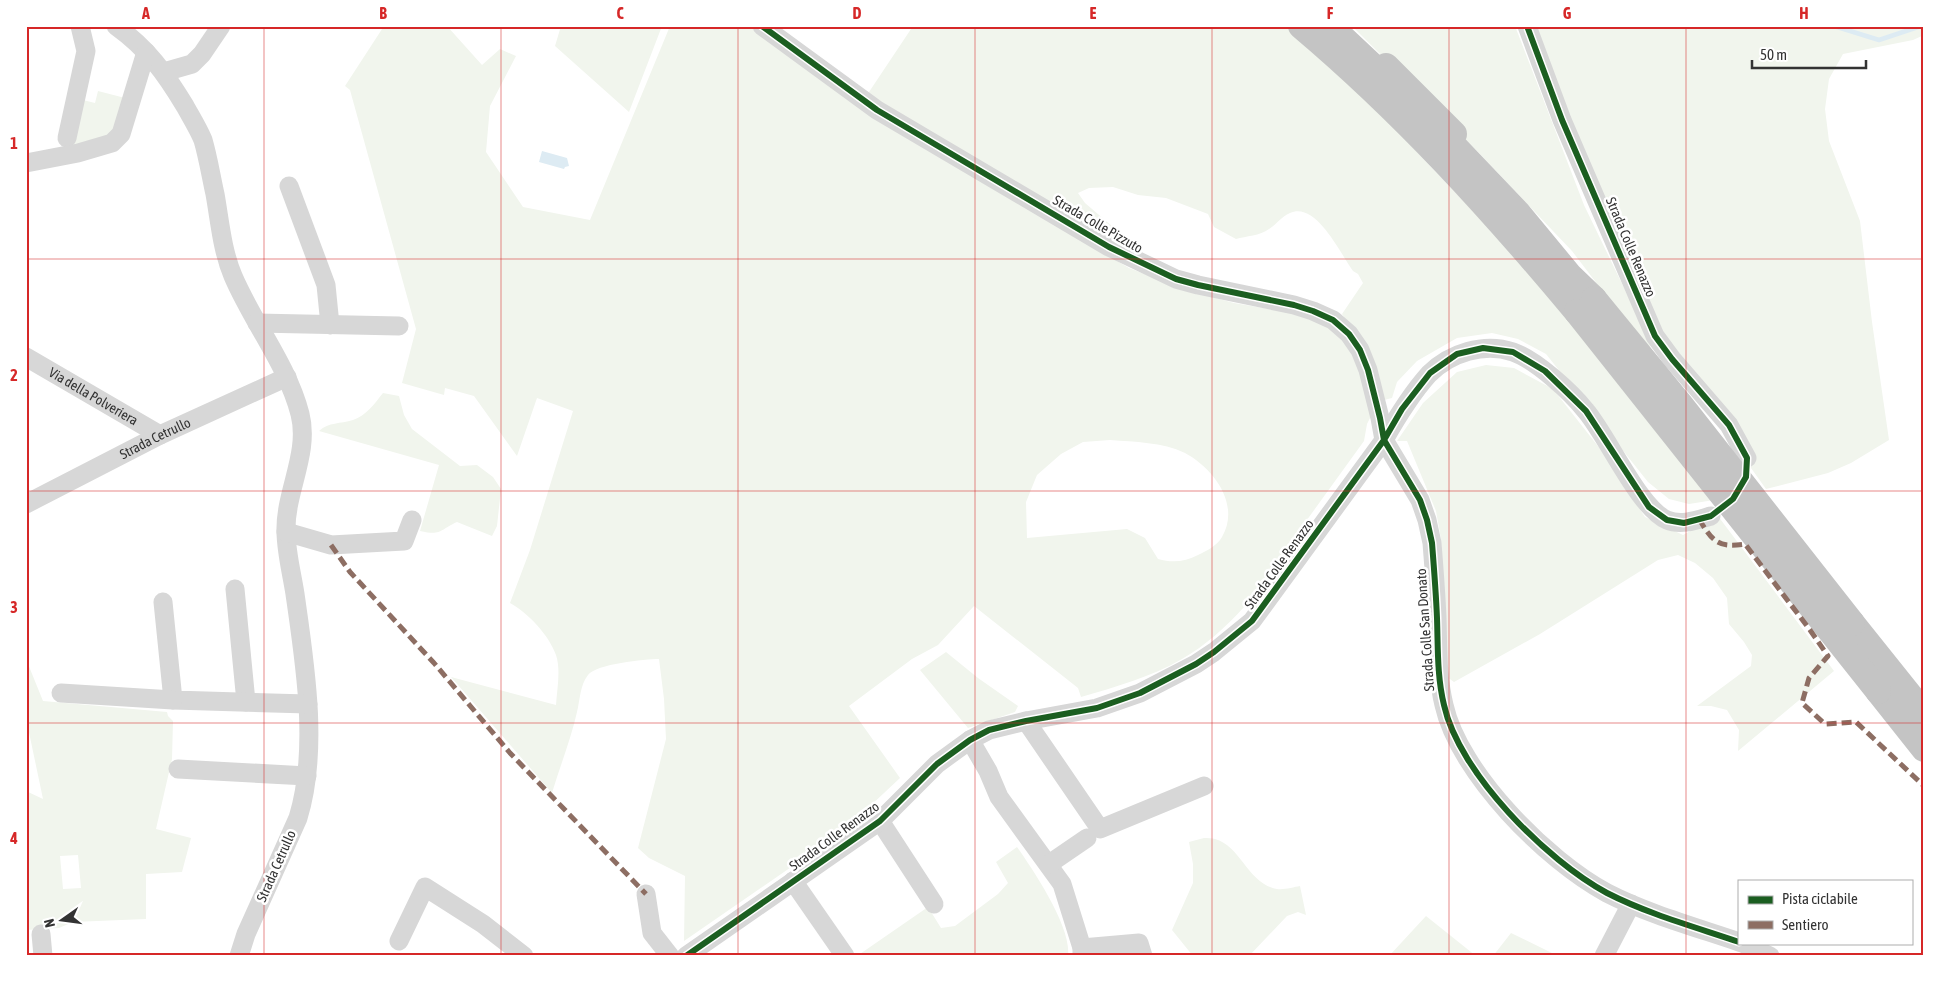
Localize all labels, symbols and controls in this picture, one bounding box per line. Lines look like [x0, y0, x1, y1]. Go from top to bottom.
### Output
text: A [141, 4, 150, 22]
text: B [379, 4, 387, 22]
text: C [616, 4, 624, 22]
text: D [853, 4, 862, 22]
text: E [1090, 4, 1097, 22]
text: F [1327, 4, 1334, 22]
text: G [1563, 4, 1572, 22]
text: H [1799, 4, 1809, 22]
scale bar [1752, 38, 1866, 70]
text: 50 m [1760, 46, 1787, 63]
text: 1 [10, 134, 18, 152]
street label: Strada Colle Pizzuto [1050, 192, 1146, 256]
street label: Strada Colle Renazzo [1603, 195, 1659, 299]
street label: Via della Polveriera [46, 364, 141, 428]
text: 2 [10, 366, 18, 384]
street label: Strada Cetrullo [117, 414, 193, 462]
street label: Strada Colle Renazzo [1241, 516, 1317, 612]
street label: Strada Colle San Donato [1413, 568, 1437, 692]
text: 3 [10, 598, 18, 616]
street label: Strada Colle Renazzo [786, 798, 882, 874]
street label: Strada Cetrullo [253, 828, 299, 904]
text: 4 [9, 829, 18, 847]
legend [1738, 880, 1912, 944]
text: Pista ciclabile [1782, 890, 1858, 907]
north arrow [38, 894, 88, 944]
text: Sentiero [1782, 916, 1828, 933]
text: N [41, 917, 58, 929]

